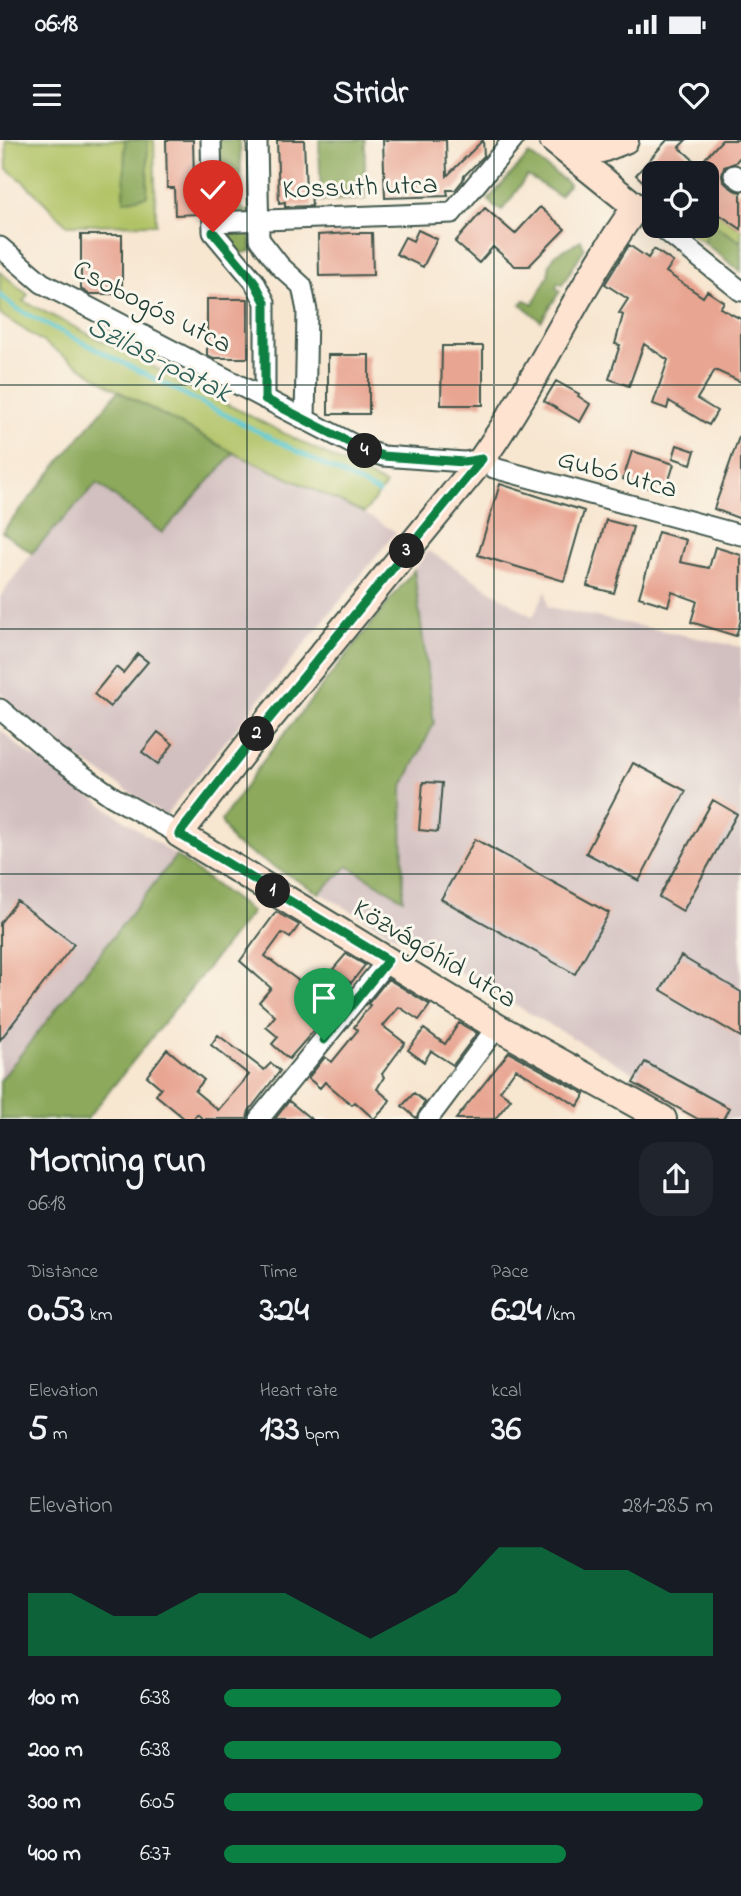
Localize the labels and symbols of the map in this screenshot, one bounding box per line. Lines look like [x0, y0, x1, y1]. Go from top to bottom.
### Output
pin [183, 160, 243, 232]
street label: Kossuth utca [282, 165, 438, 212]
street label: Csobogós utca [65, 250, 238, 366]
water label: Szilas-patak [79, 305, 240, 417]
pin: 4 [348, 434, 382, 468]
street label: Gubó utca [553, 440, 682, 511]
pin: 3 [390, 534, 424, 568]
pin: 2 [240, 716, 274, 752]
pin: 1 [256, 874, 290, 908]
street label: Közvágóhíd utca [344, 890, 524, 1020]
pin [294, 968, 354, 1040]

